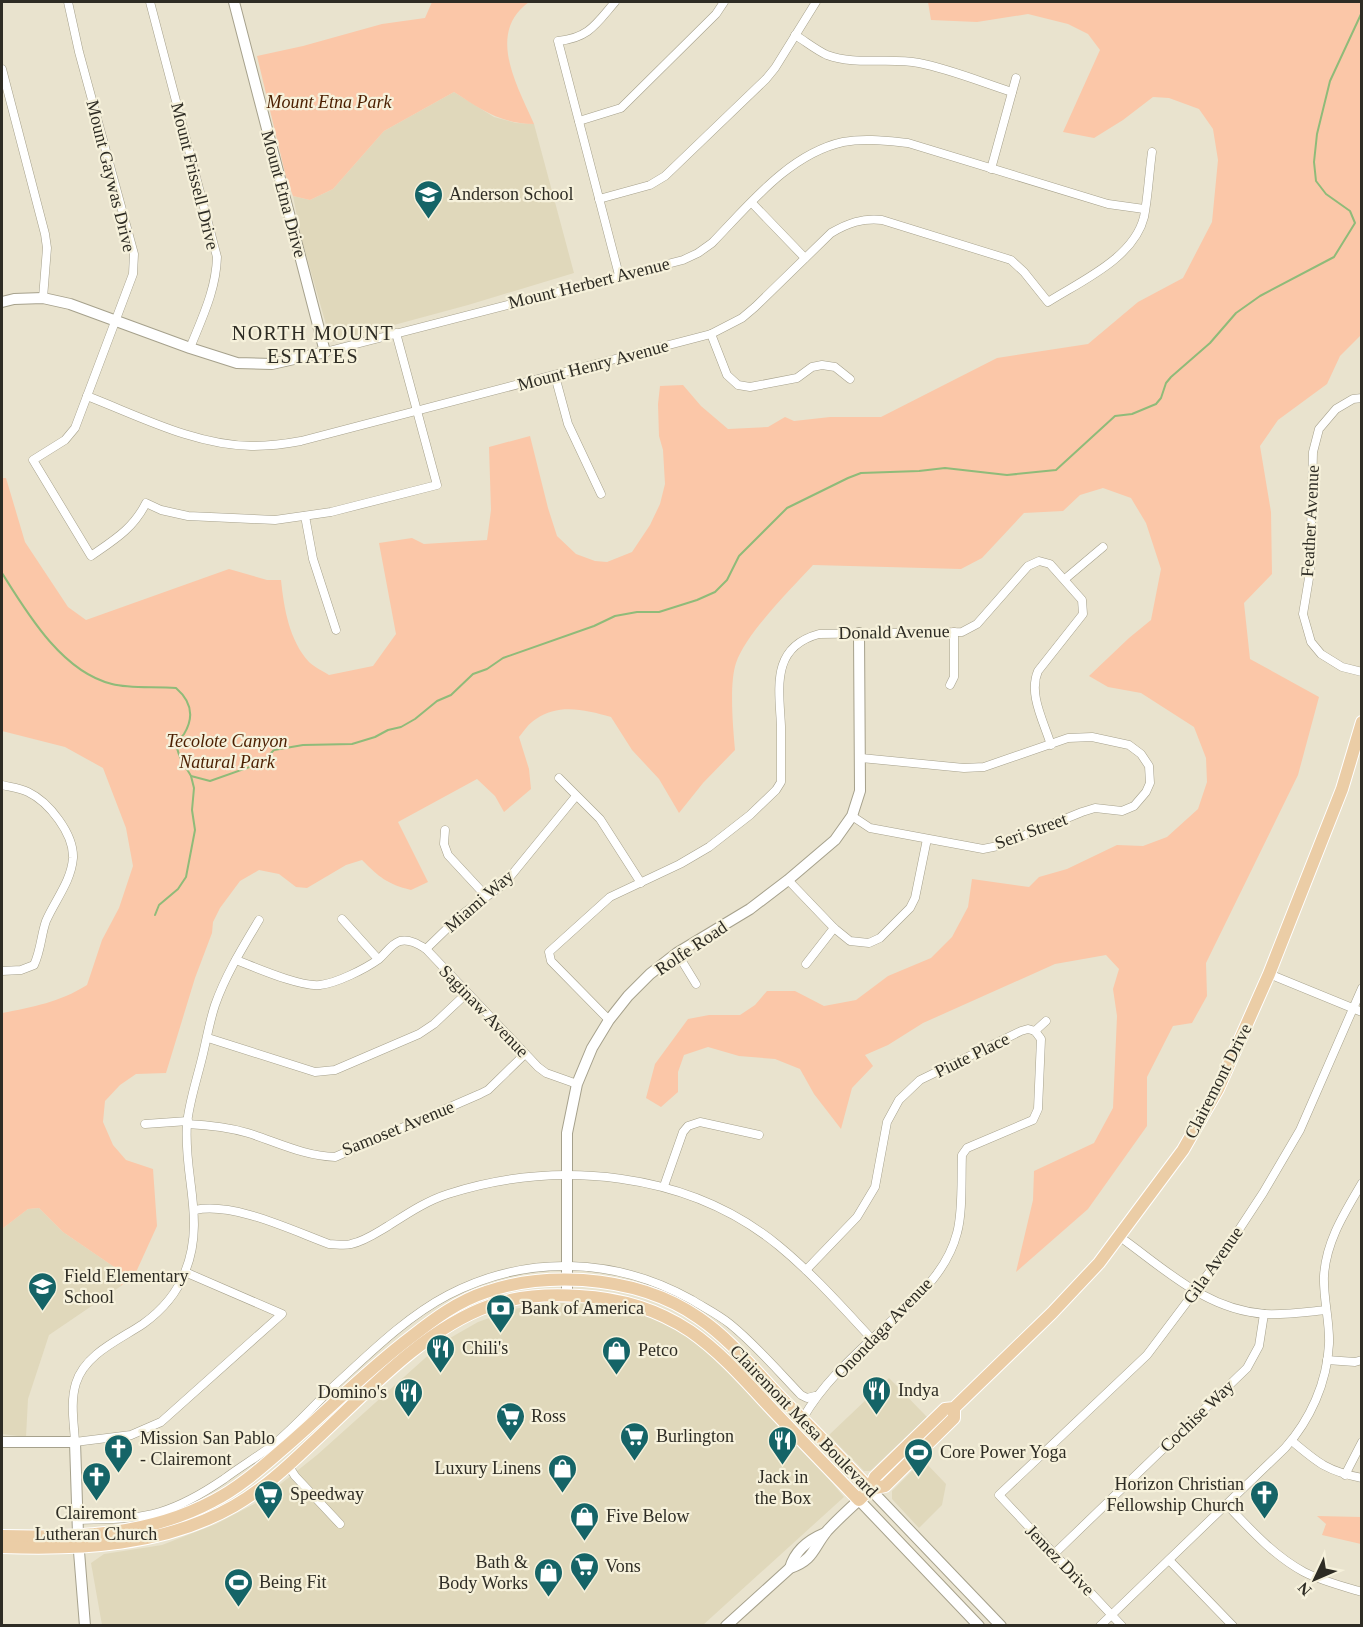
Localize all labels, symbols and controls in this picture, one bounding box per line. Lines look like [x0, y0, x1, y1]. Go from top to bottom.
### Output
park label: Mount Etna Park [266, 92, 392, 112]
street label: Mount Gaywas Drive [82, 98, 140, 254]
street label: Mount Frissell Drive [167, 100, 223, 252]
street label: Mount Etna Drive [257, 128, 311, 260]
school or university icon: Anderson School [412, 178, 444, 220]
place label: Anderson School [449, 184, 574, 204]
street label: Mount Herbert Avenue [506, 253, 672, 313]
district label: NORTH MOUNT ESTATES [232, 322, 394, 367]
street label: Mount Henry Avenue [515, 335, 671, 395]
street label: Feather Avenue [1297, 464, 1323, 578]
street label: Donald Avenue [838, 621, 950, 643]
park label: Tecolote Canyon Natural Park [167, 731, 287, 772]
street label: Seri Street [992, 809, 1070, 853]
street label: Miami Way [440, 866, 518, 936]
street label: Rolfe Road [651, 917, 731, 979]
street label: Saginaw Avenue [435, 961, 533, 1061]
street label: Clairemont Drive [1180, 1020, 1256, 1142]
street label: Piute Place [931, 1028, 1013, 1082]
street label: Samoset Avenue [339, 1096, 457, 1160]
street label: Gila Avenue [1179, 1223, 1247, 1307]
place label: Field Elementary School [64, 1266, 188, 1307]
school or university icon: Field Elementary School [27, 1270, 59, 1312]
street label: Onondaga Avenue [830, 1274, 936, 1382]
bank icon: Bank of America [484, 1292, 516, 1334]
place label: Bank of America [521, 1298, 644, 1318]
restaurant icon: Chili's [425, 1332, 457, 1374]
shop icon: Petco [601, 1334, 633, 1376]
place label: Chili's [462, 1338, 508, 1358]
place label: Petco [638, 1340, 678, 1360]
street label: Clairemont Mesa Boulevard [726, 1341, 882, 1501]
restaurant icon: Indya [861, 1374, 893, 1416]
restaurant icon: Domino's [392, 1376, 424, 1418]
street label: Cochise Way [1156, 1376, 1238, 1456]
place label: Indya [898, 1380, 939, 1400]
place label: Domino's [318, 1382, 387, 1402]
supermarket icon: Ross [494, 1400, 526, 1442]
place label: Ross [531, 1406, 566, 1426]
supermarket icon: Burlington [619, 1420, 651, 1462]
restaurant icon: Jack in the Box [767, 1424, 799, 1466]
place label: Burlington [656, 1426, 734, 1446]
place label: Mission San Pablo - Clairemont [140, 1428, 275, 1469]
church icon: Mission San Pablo - Clairemont [103, 1432, 135, 1474]
sports icon: Core Power Yoga [903, 1436, 935, 1478]
place label: Core Power Yoga [940, 1442, 1067, 1462]
shop icon: Luxury Linens [546, 1452, 578, 1494]
place label: Luxury Linens [435, 1458, 541, 1478]
church icon: Clairemont Lutheran Church [80, 1460, 112, 1502]
place label: Jack in the Box [755, 1467, 811, 1508]
place label: Horizon Christian Fellowship Church [1107, 1474, 1244, 1515]
supermarket icon: Speedway [253, 1478, 285, 1520]
church icon: Horizon Christian Fellowship Church [1249, 1478, 1281, 1520]
place label: Speedway [290, 1484, 364, 1504]
shop icon: Five Below [569, 1500, 601, 1542]
place label: Clairemont Lutheran Church [35, 1503, 157, 1544]
place label: Five Below [606, 1506, 690, 1526]
street label: Jemez Drive [1021, 1521, 1099, 1599]
north arrow [1285, 1549, 1345, 1609]
supermarket icon: Vons [568, 1550, 600, 1592]
place label: Bath & Body Works [438, 1552, 528, 1593]
shop icon: Bath & Body Works [533, 1556, 565, 1598]
place label: Vons [605, 1556, 641, 1576]
sports icon: Being Fit [222, 1566, 254, 1608]
place label: Being Fit [259, 1572, 327, 1592]
text: N [1294, 1579, 1315, 1599]

